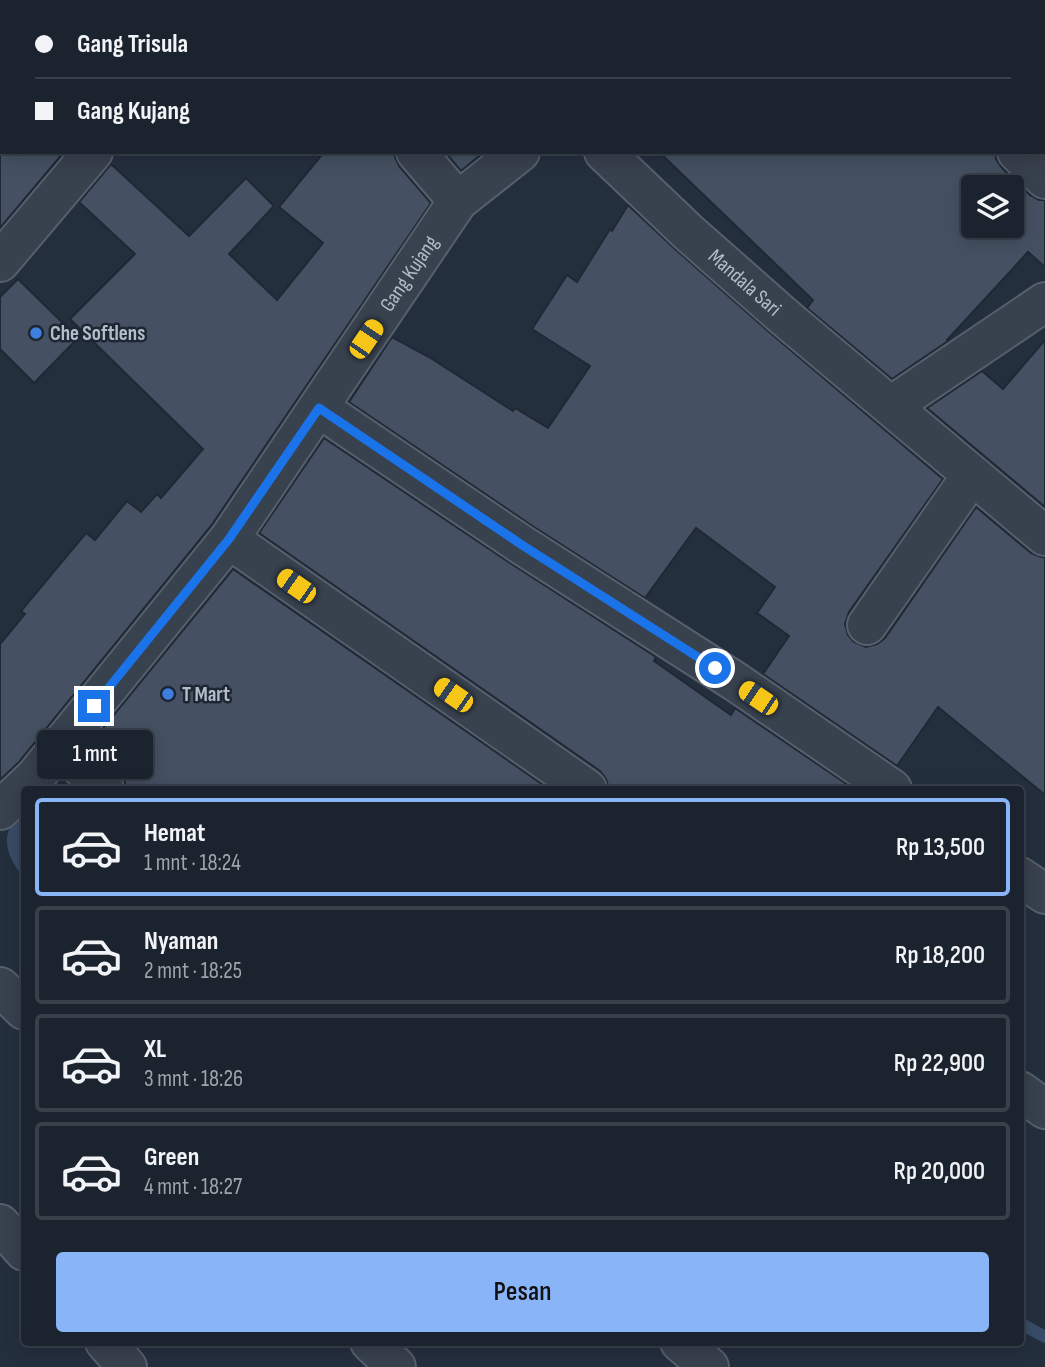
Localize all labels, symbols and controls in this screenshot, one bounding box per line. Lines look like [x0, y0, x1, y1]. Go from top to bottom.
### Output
text: Gang Trisula [77, 29, 188, 60]
text: Gang Kujang [77, 96, 190, 127]
map controls [961, 175, 1024, 238]
button: layers [961, 175, 1024, 238]
street label: Gang Kujang [375, 231, 444, 316]
street label: Mandala Sari [703, 244, 786, 321]
car [346, 316, 387, 362]
place label: Che Softlens [50, 321, 145, 346]
marker: Che Softlens [28, 325, 44, 341]
car [273, 565, 320, 607]
route start [699, 652, 731, 684]
car [430, 674, 477, 716]
car [735, 678, 782, 718]
place label: T Mart [182, 682, 230, 707]
marker: T Mart [160, 686, 176, 702]
route end [78, 690, 110, 722]
callout: 1 mnt [36, 730, 152, 780]
text: 1 mnt [73, 740, 117, 768]
icon: car [60, 816, 123, 879]
text: Hemat [144, 818, 205, 849]
text: Rp 13,500 [896, 832, 985, 863]
text: 1 mnt · 18:24 [144, 849, 241, 877]
icon: car [60, 924, 123, 987]
text: Nyaman [144, 926, 218, 957]
text: Rp 18,200 [895, 940, 985, 971]
text: 2 mnt · 18:25 [144, 957, 242, 985]
icon: car [60, 1032, 123, 1095]
text: XL [144, 1034, 166, 1065]
text: Rp 22,900 [894, 1048, 985, 1079]
text: 3 mnt · 18:26 [144, 1065, 243, 1093]
icon: car [60, 1140, 123, 1203]
text: Green [144, 1142, 199, 1173]
text: Rp 20,000 [894, 1156, 985, 1187]
text: 4 mnt · 18:27 [144, 1173, 242, 1201]
button: Pesan [56, 1252, 989, 1332]

